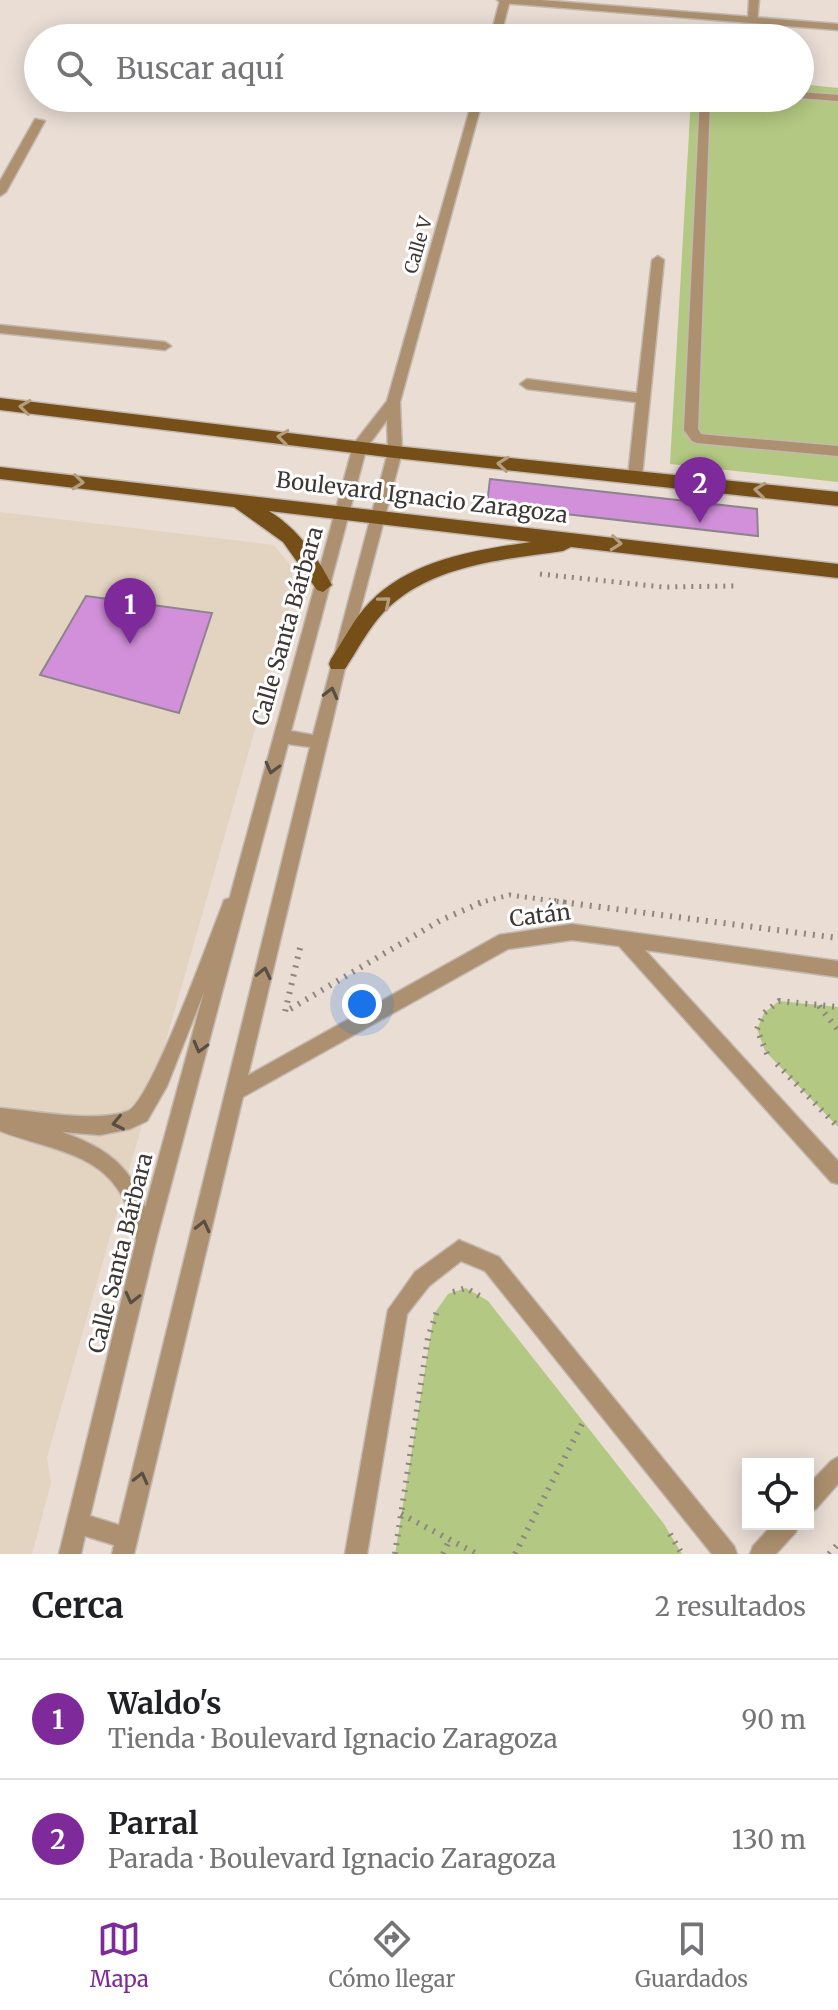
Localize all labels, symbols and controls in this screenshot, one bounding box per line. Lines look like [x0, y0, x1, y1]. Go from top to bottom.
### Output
search box [24, 24, 814, 112]
icon: search [52, 46, 96, 90]
text: Buscar aquí [116, 49, 284, 87]
street label: Calle V [399, 213, 437, 276]
one-way arrow [18, 399, 32, 416]
one-way arrow [276, 429, 289, 446]
one-way arrow [496, 456, 510, 473]
pin: 2 [674, 457, 726, 523]
street label: Boulevard Ignacio Zaragoza [274, 465, 570, 529]
one-way arrow [71, 473, 84, 490]
one-way arrow [754, 482, 767, 499]
street label: Calle Santa Bárbara [245, 523, 329, 729]
one-way arrow [610, 535, 623, 552]
pin: 1 [104, 578, 156, 644]
one-way arrow [376, 597, 390, 612]
one-way arrow [321, 686, 338, 700]
one-way arrow [265, 761, 282, 775]
street label: Catán [508, 897, 573, 933]
one-way arrow [255, 966, 272, 980]
your location [342, 984, 382, 1024]
one-way arrow [192, 1040, 209, 1054]
one-way arrow [111, 1114, 125, 1131]
street label: Calle Santa Bárbara [82, 1150, 158, 1356]
one-way arrow [194, 1219, 211, 1233]
one-way arrow [125, 1291, 142, 1305]
map controls [742, 1458, 814, 1530]
button: locate [742, 1458, 814, 1530]
one-way arrow [132, 1472, 149, 1486]
text: Cerca [32, 1585, 124, 1627]
text: 2 resultados [655, 1590, 806, 1623]
text: Waldo's [108, 1684, 221, 1722]
text: 1 [52, 1703, 64, 1736]
text: 90 m [742, 1703, 806, 1736]
text: Tienda · Boulevard Ignacio Zaragoza [108, 1722, 558, 1755]
text: Parral [108, 1804, 198, 1842]
text: 2 [50, 1823, 66, 1856]
text: 130 m [732, 1823, 806, 1856]
text: Parada · Boulevard Ignacio Zaragoza [108, 1842, 556, 1875]
tab: Mapa [90, 1917, 149, 1993]
tab: Cómo llegar [328, 1917, 455, 1993]
tab: Guardados [635, 1917, 748, 1993]

